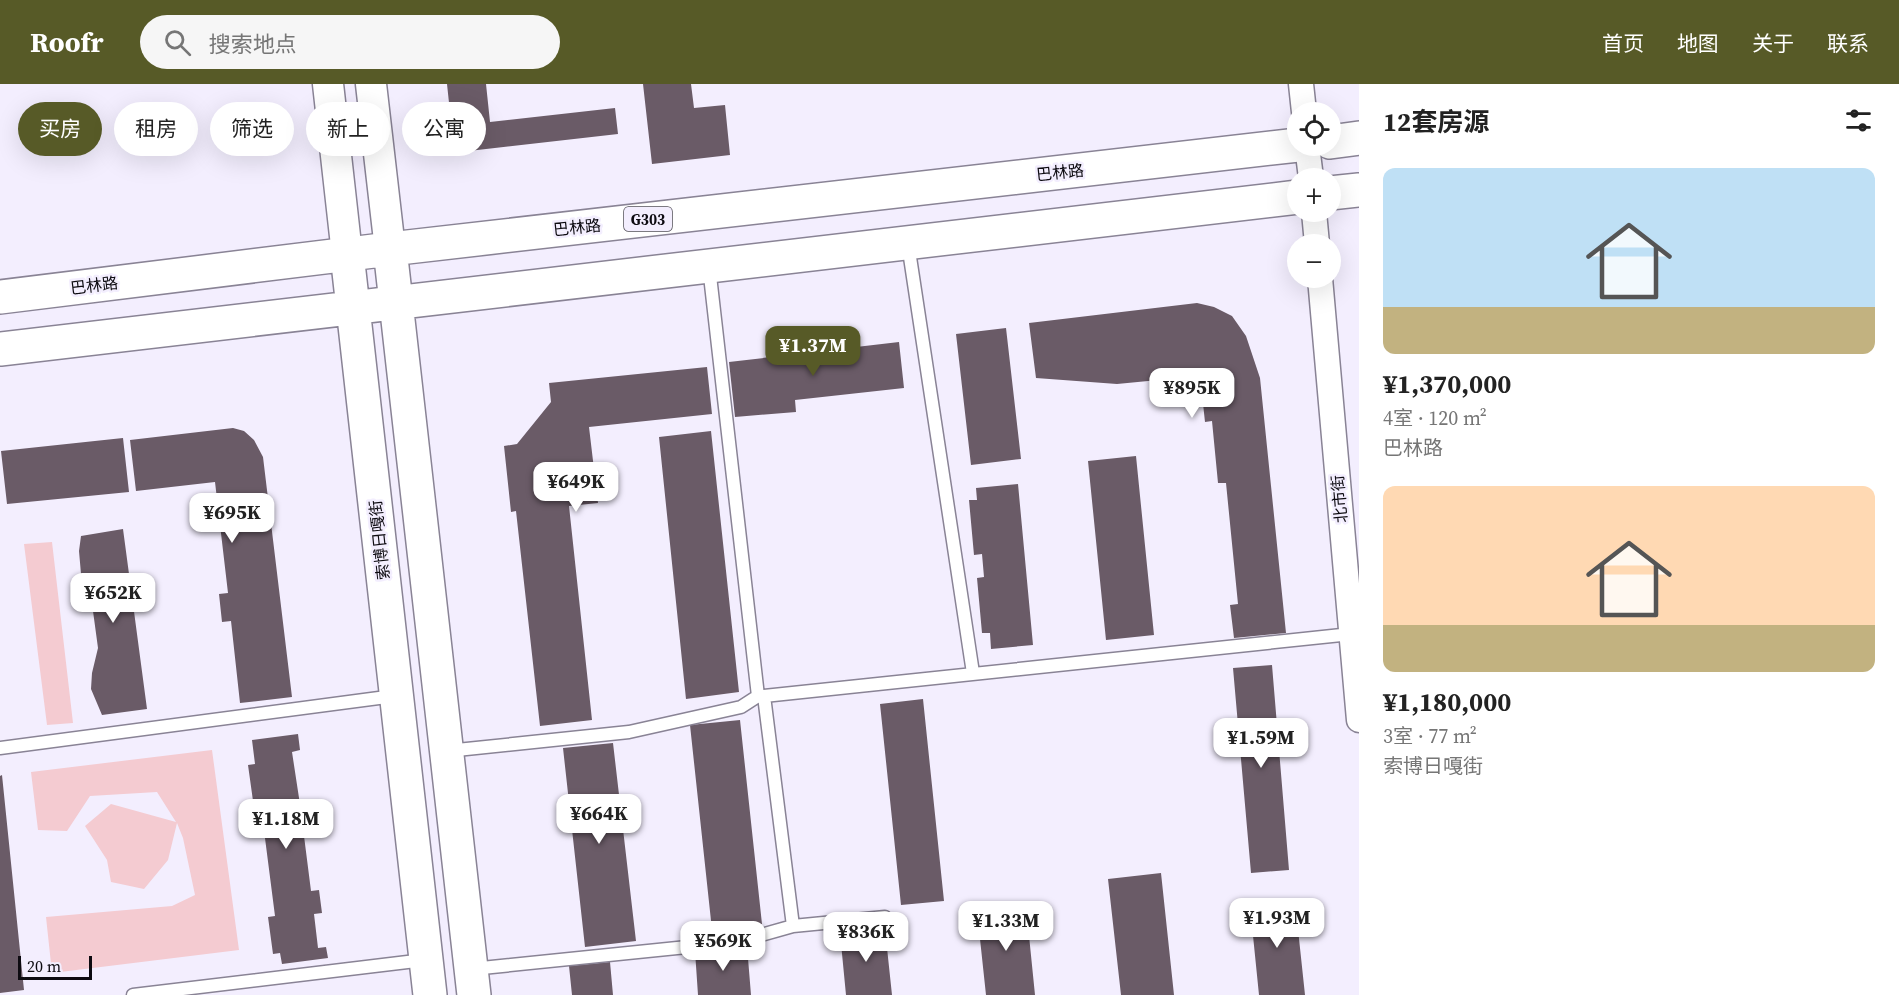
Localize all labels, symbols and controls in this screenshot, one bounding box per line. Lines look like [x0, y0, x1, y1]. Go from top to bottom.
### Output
search box [140, 15, 560, 69]
text: Roofr [30, 23, 104, 61]
icon: search [161, 26, 194, 59]
text: 搜索地点 [209, 29, 297, 59]
text: 首页 [1602, 29, 1644, 58]
text: 地图 [1677, 29, 1719, 58]
text: 关于 [1752, 29, 1794, 58]
text: 联系 [1827, 29, 1869, 58]
chip: 买房 [18, 102, 102, 156]
chip: 租房 [114, 102, 198, 156]
chip: 筛选 [210, 102, 294, 156]
chip: 新上 [306, 102, 390, 156]
chip: 公寓 [402, 102, 486, 156]
map controls [1287, 102, 1341, 288]
button: locate [1287, 102, 1341, 156]
text: 12套房源 [1383, 104, 1489, 140]
icon: filters [1842, 104, 1875, 137]
street label: 巴林路 [1035, 159, 1085, 185]
button: + [1287, 168, 1341, 222]
road number: G303 [624, 207, 672, 231]
icon: home [1575, 207, 1683, 315]
street label: 巴林路 [552, 214, 602, 240]
button: − [1287, 234, 1341, 288]
street label: 巴林路 [69, 271, 119, 299]
pin: ¥1.37M [764, 326, 862, 377]
text: ¥1.37M [779, 331, 847, 359]
text: ¥1,370,000 [1383, 366, 1511, 402]
pin: ¥895K [1150, 368, 1234, 419]
text: ¥895K [1163, 373, 1221, 401]
text: 4室 · 120 m² [1383, 404, 1487, 432]
text: 巴林路 [1383, 434, 1443, 462]
pin: ¥649K [534, 462, 618, 513]
text: ¥649K [547, 467, 605, 495]
street label: 北市街 [1326, 474, 1352, 524]
pin: ¥695K [190, 493, 274, 544]
text: ¥695K [203, 498, 261, 526]
street label: 索博日嘎街 [364, 499, 394, 581]
icon: home [1575, 525, 1683, 633]
pin: ¥652K [71, 573, 155, 624]
text: ¥652K [84, 578, 142, 606]
text: ¥1,180,000 [1383, 684, 1511, 720]
pin: ¥1.59M [1212, 718, 1310, 769]
text: 3室 · 77 m² [1383, 722, 1477, 750]
text: ¥1.59M [1227, 723, 1295, 751]
text: 索博日嘎街 [1383, 752, 1483, 780]
pin: ¥664K [557, 794, 641, 845]
pin: ¥1.18M [237, 799, 335, 850]
text: ¥664K [570, 799, 628, 827]
text: ¥1.18M [252, 804, 320, 832]
pin: ¥1.93M [1228, 898, 1326, 949]
pin: ¥1.33M [957, 901, 1055, 952]
text: ¥1.93M [1243, 903, 1311, 931]
text: ¥1.33M [972, 906, 1040, 934]
pin: ¥836K [824, 912, 908, 963]
text: ¥836K [837, 917, 895, 945]
pin: ¥569K [681, 921, 765, 972]
text: ¥569K [694, 926, 752, 954]
scale bar [18, 953, 92, 980]
text: 20 m [27, 955, 61, 977]

